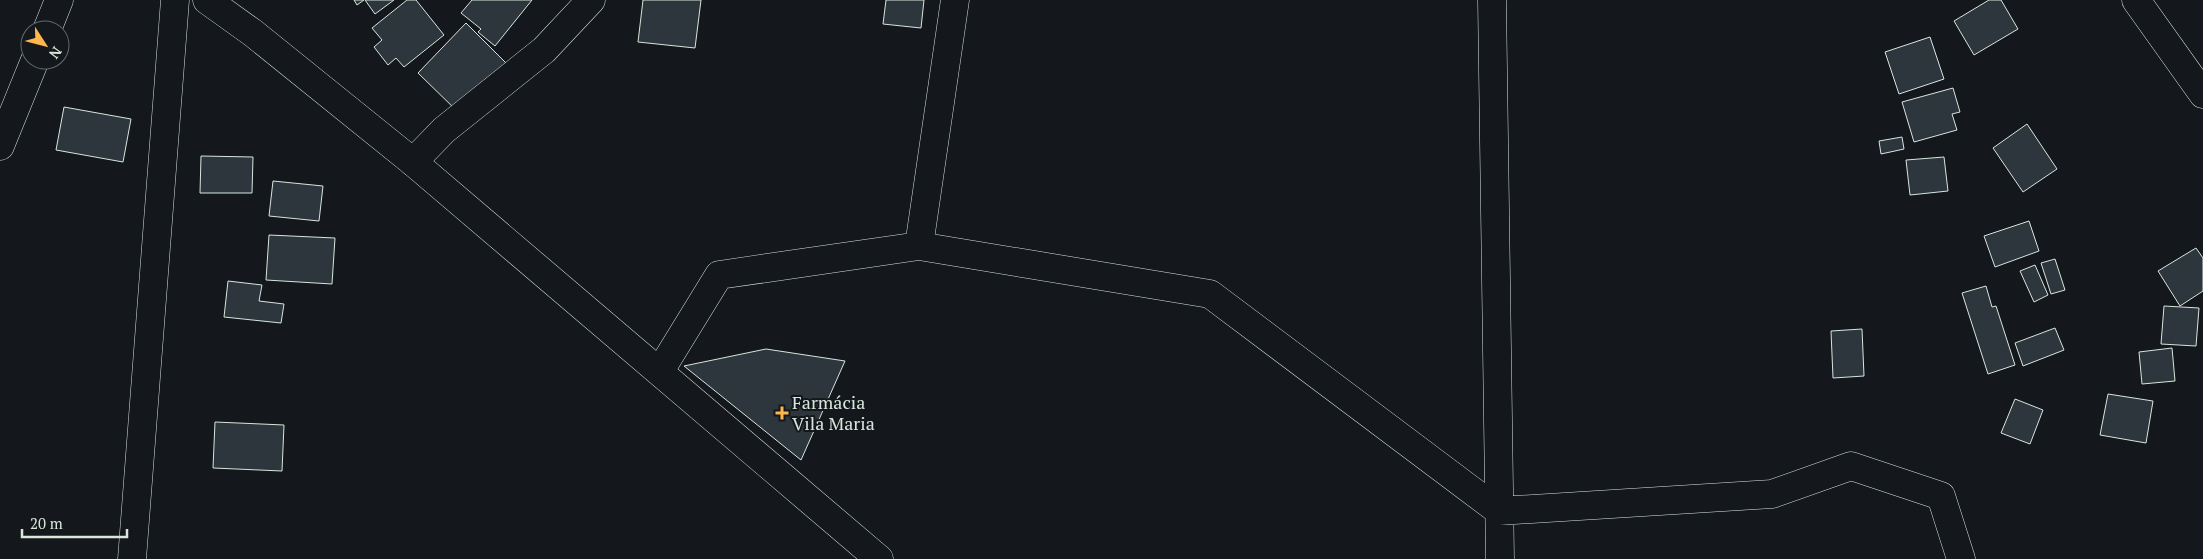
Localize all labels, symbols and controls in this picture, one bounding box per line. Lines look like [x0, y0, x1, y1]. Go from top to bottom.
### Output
north arrow [20, 20, 70, 70]
text: N [45, 43, 67, 63]
place label: Farmácia Vila Maria [792, 390, 875, 435]
marker: Farmácia Vila Maria [776, 407, 788, 419]
scale bar [22, 506, 128, 538]
text: 20 m [30, 513, 63, 533]

